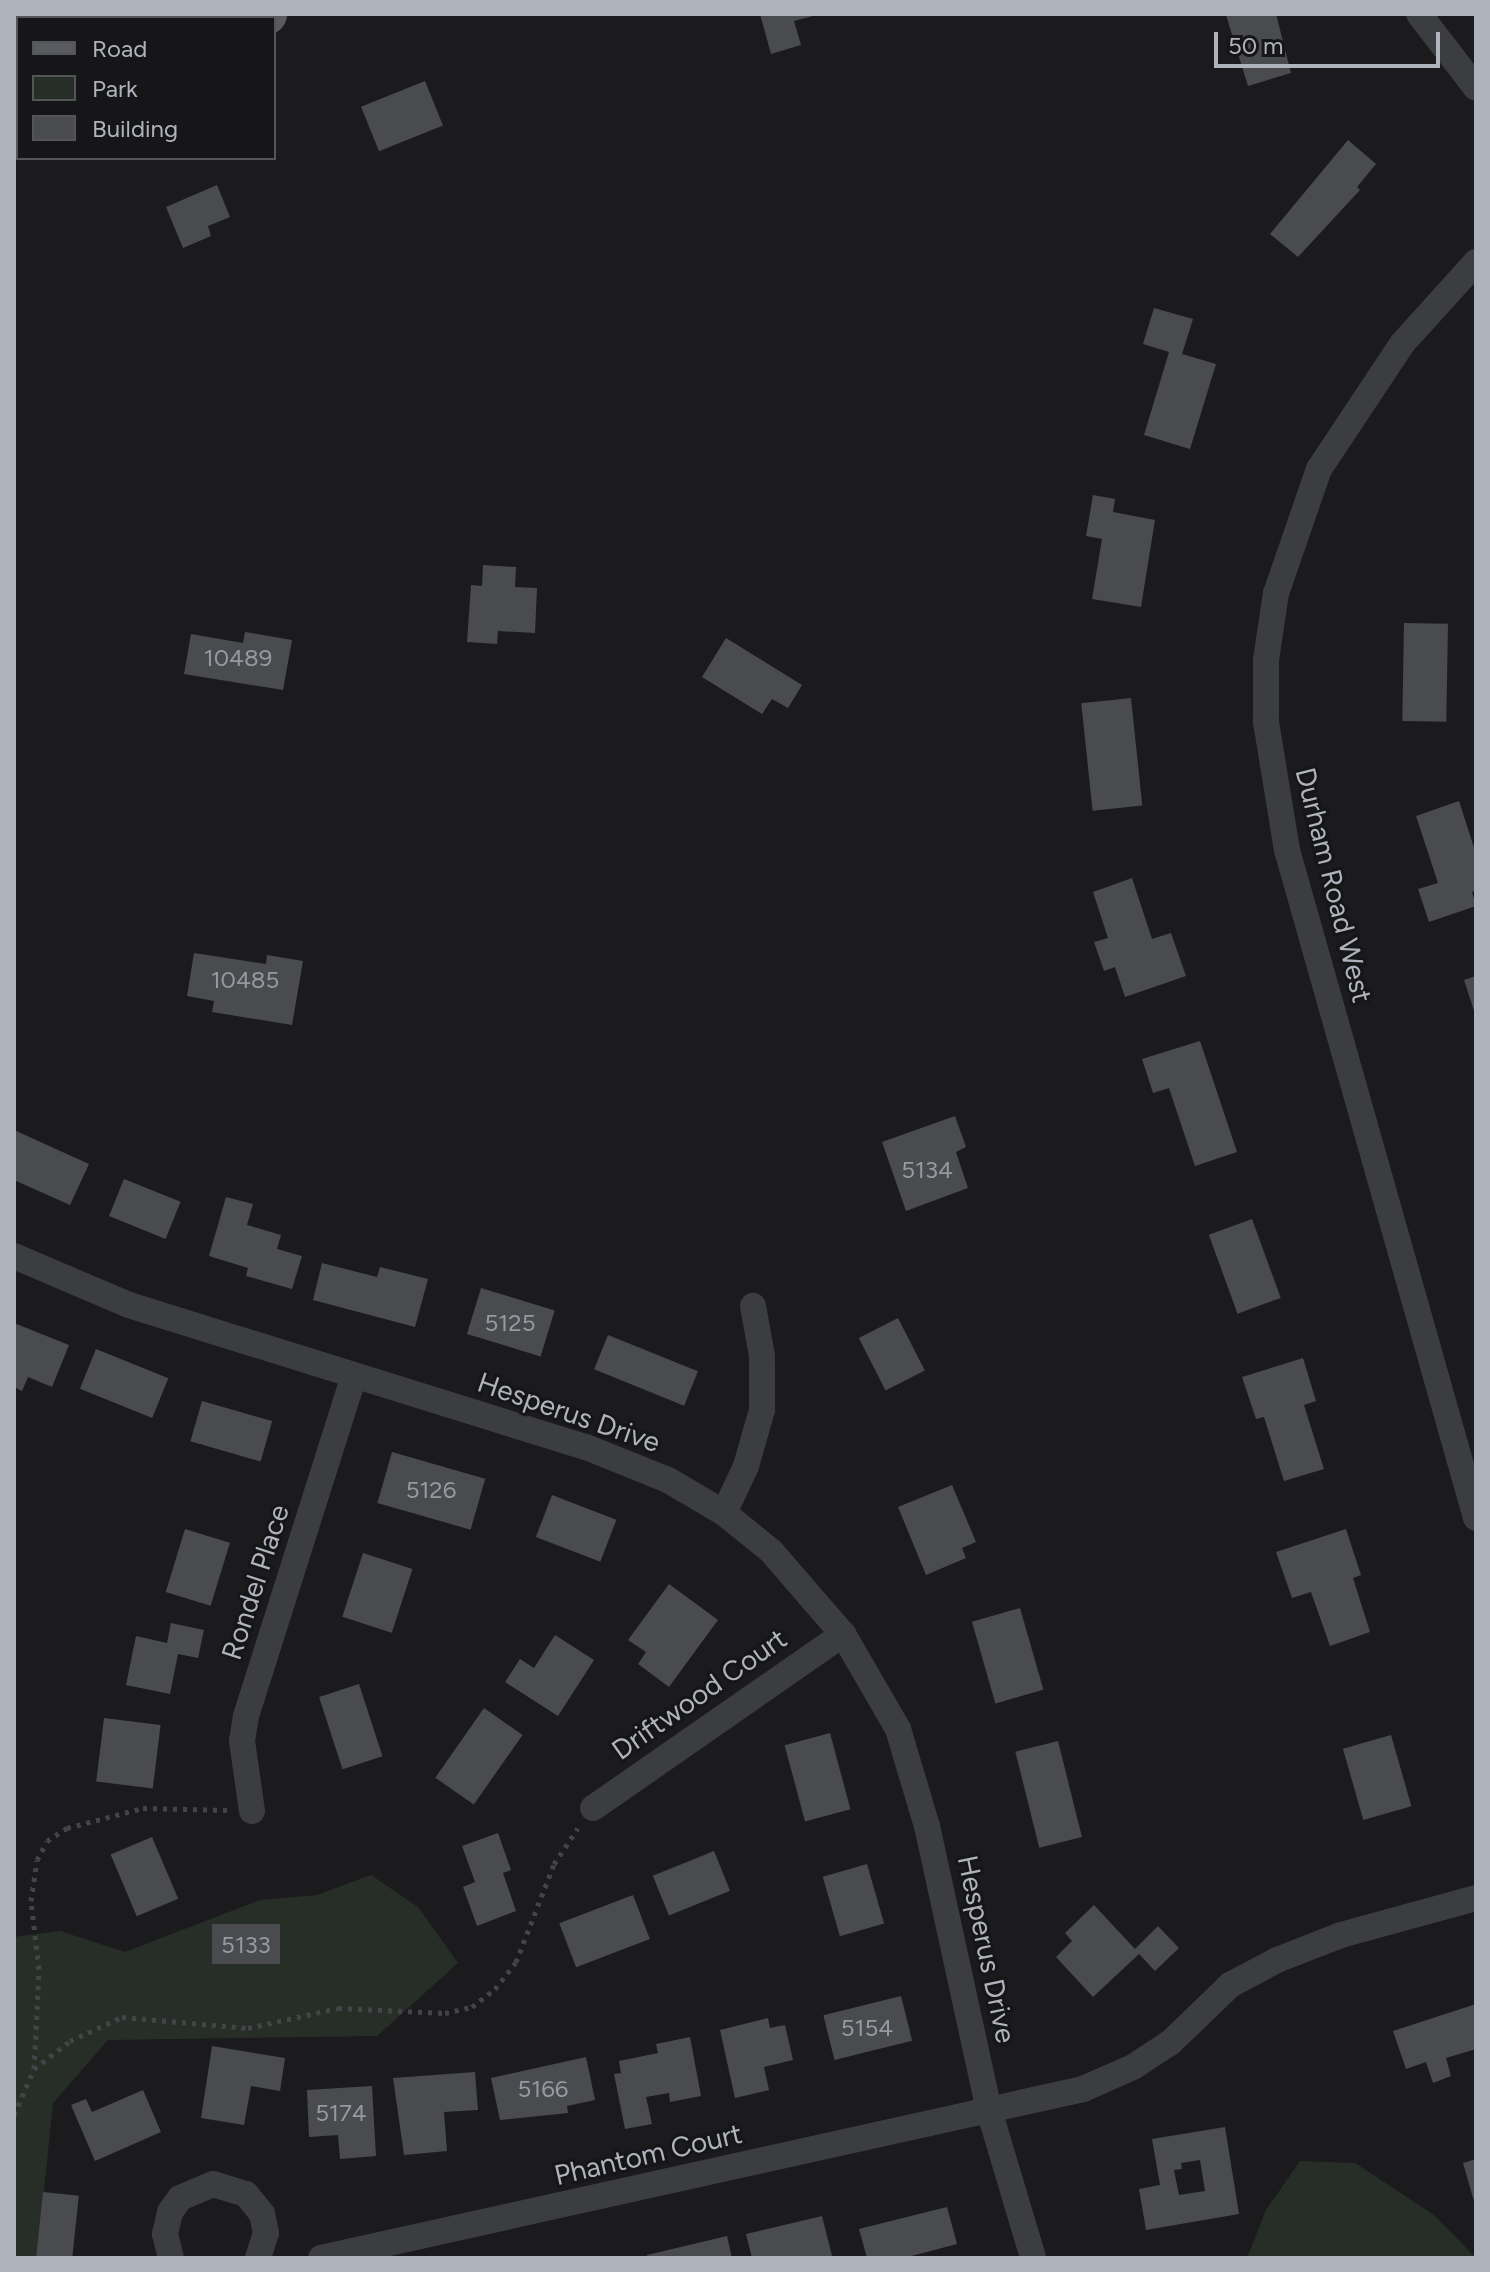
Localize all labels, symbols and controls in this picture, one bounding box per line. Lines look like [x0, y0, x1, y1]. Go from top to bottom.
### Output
legend [16, 16, 276, 160]
scale bar [1218, 16, 1444, 66]
text: 50 m [1228, 31, 1284, 60]
text: Road [92, 34, 147, 63]
text: Park [92, 74, 138, 103]
text: Building [92, 114, 178, 143]
house number: 10489 [204, 644, 272, 672]
street label: Durham Road West [1289, 764, 1379, 1006]
house number: 10485 [211, 966, 279, 994]
house number: 5134 [901, 1156, 953, 1184]
house number: 5125 [485, 1309, 535, 1337]
street label: Hesperus Drive [473, 1365, 665, 1459]
house number: 5126 [406, 1476, 456, 1504]
street label: Rondel Place [214, 1500, 296, 1664]
street label: Driftwood Court [605, 1621, 793, 1767]
street label: Hesperus Drive [951, 1852, 1023, 2046]
house number: 5133 [221, 1931, 271, 1959]
house number: 5154 [841, 2014, 893, 2042]
house number: 5166 [518, 2075, 568, 2103]
house number: 5174 [315, 2099, 367, 2127]
street label: Phantom Court [551, 2116, 745, 2192]

